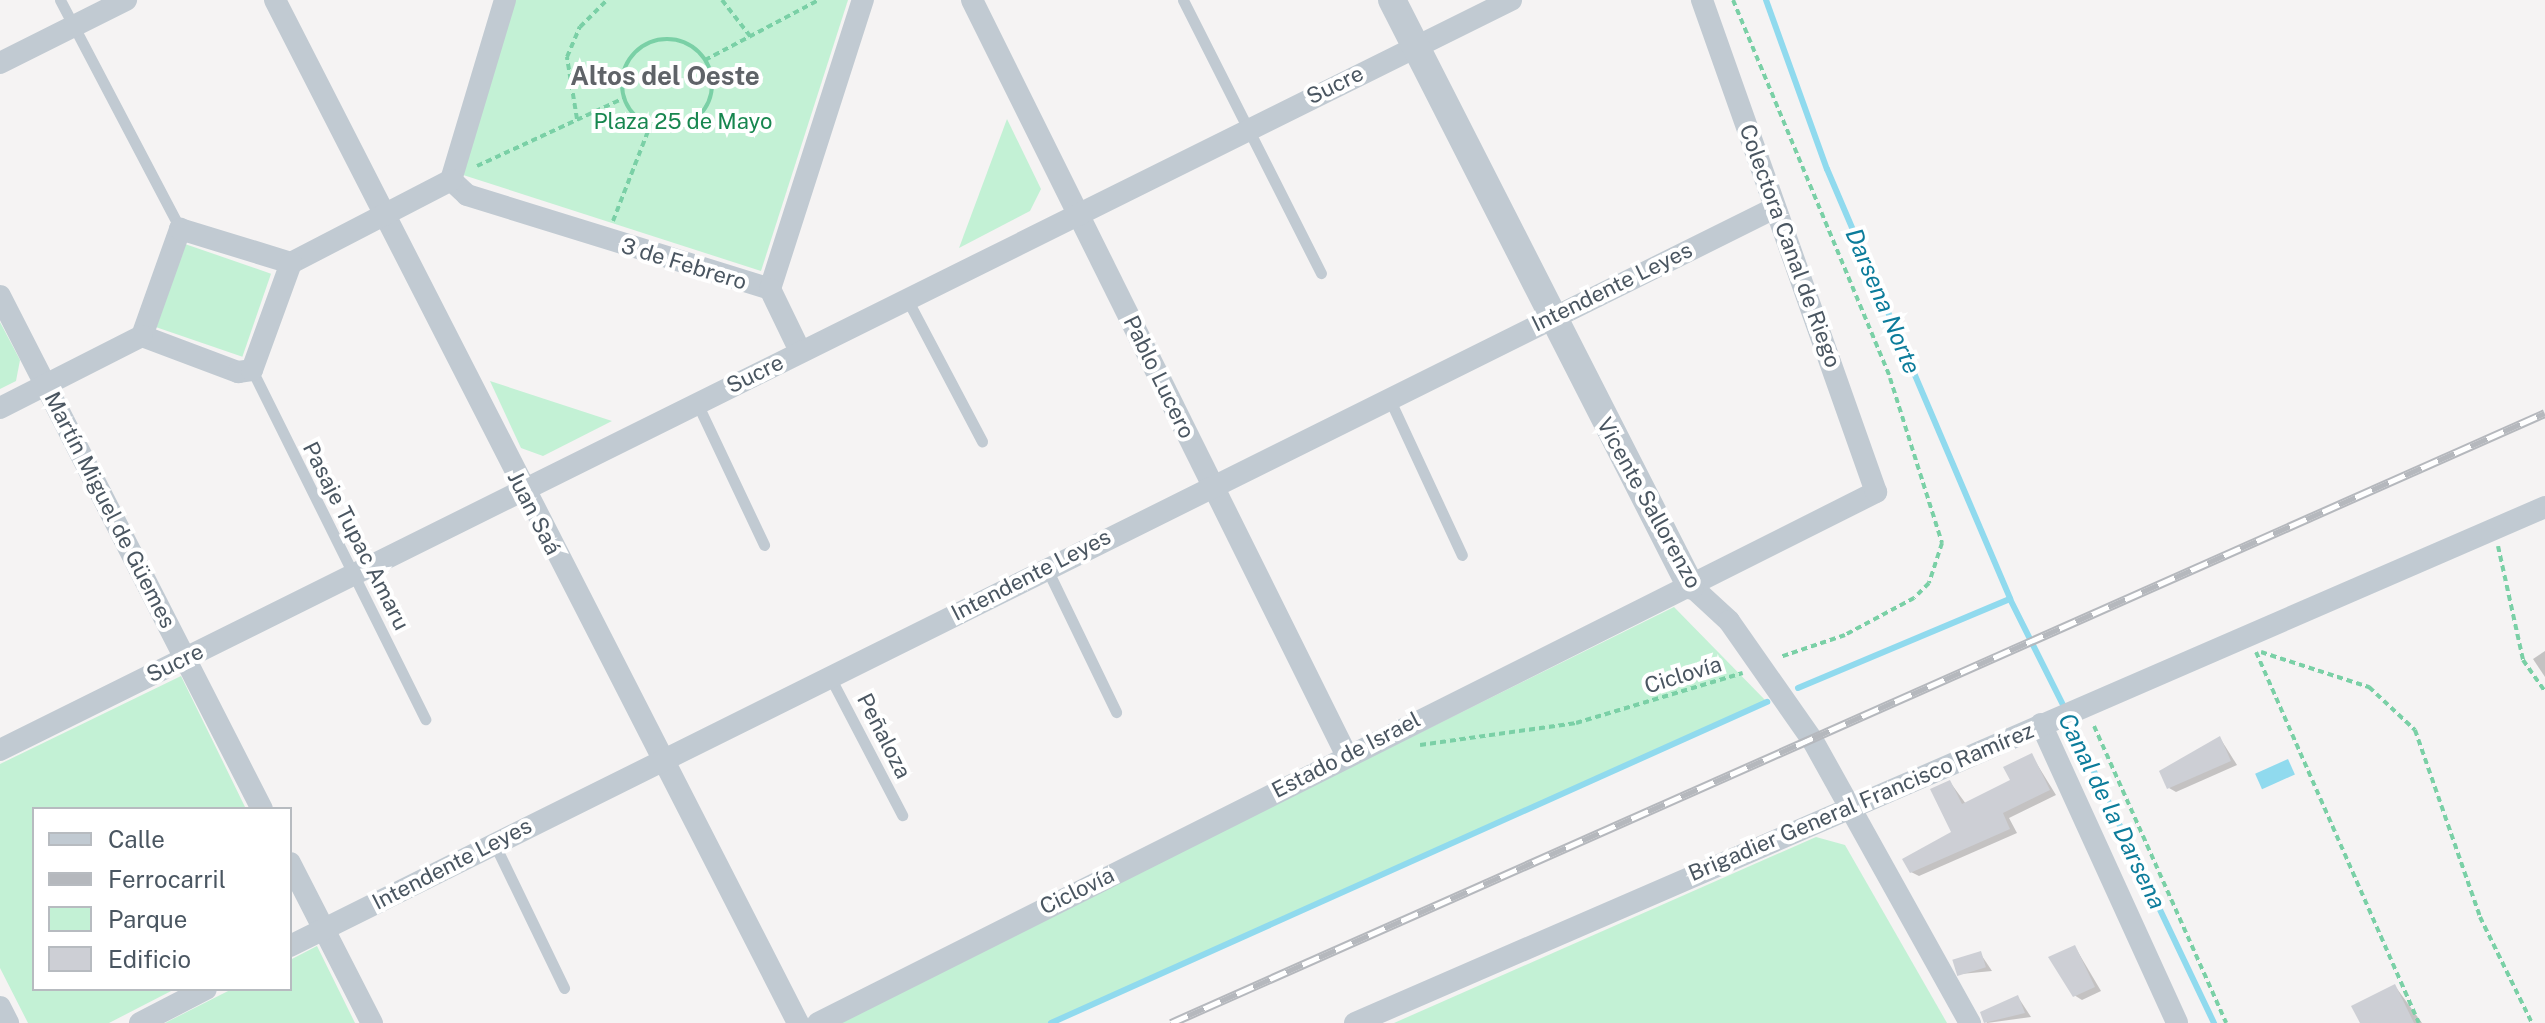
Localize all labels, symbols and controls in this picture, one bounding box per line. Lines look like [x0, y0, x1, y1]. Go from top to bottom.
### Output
district label: Altos del Oeste [570, 60, 760, 92]
street label: Sucre [1302, 60, 1368, 110]
park label: Plaza 25 de Mayo [593, 109, 773, 135]
street label: Colectora Canal de Riego [1734, 121, 1846, 371]
water label: Darsena Norte [1839, 224, 1927, 378]
street label: 3 de Febrero [618, 232, 750, 296]
street label: Intendente Leyes [1527, 237, 1697, 337]
street label: Pablo Lucero [1118, 311, 1200, 443]
street label: Sucre [722, 349, 788, 399]
street label: Martín Miguel de Güemes [39, 387, 181, 633]
street label: Vicente Sallorenzo [1591, 413, 1707, 593]
street label: Pasaje Tupac Amaru [297, 437, 415, 635]
street label: Juan Saá [502, 467, 566, 559]
street label: Intendente Leyes [947, 523, 1115, 627]
street label: Sucre [142, 638, 208, 688]
street label: Ciclovía [1641, 651, 1725, 699]
street label: Peñaloza [851, 689, 917, 783]
street label: Estado de Israel [1267, 706, 1425, 804]
water label: Canal de la Darsena [2052, 708, 2172, 914]
street label: Brigadier General Francisco Ramírez [1685, 717, 2037, 887]
legend [32, 807, 292, 991]
street label: Intendente Leyes [368, 812, 536, 916]
text: Calle [108, 825, 165, 853]
street label: Ciclovía [1036, 862, 1118, 920]
text: Ferrocarril [108, 865, 226, 893]
text: Parque [108, 905, 187, 933]
text: Edificio [108, 945, 191, 973]

